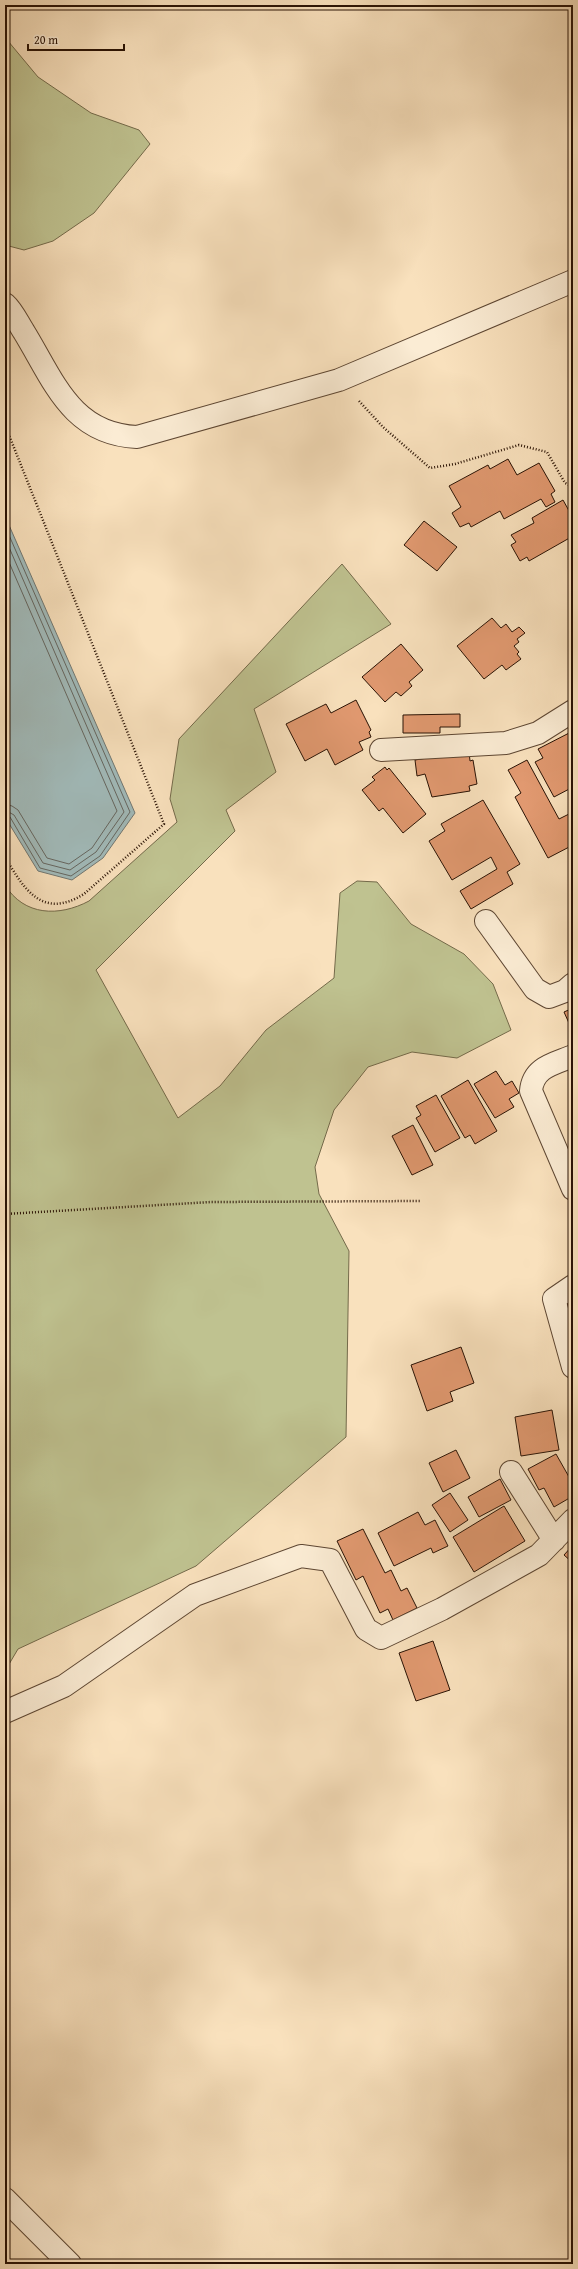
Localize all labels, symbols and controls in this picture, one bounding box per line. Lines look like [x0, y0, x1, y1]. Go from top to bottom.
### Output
scale bar [28, 26, 124, 52]
text: 20 m [34, 31, 58, 48]

